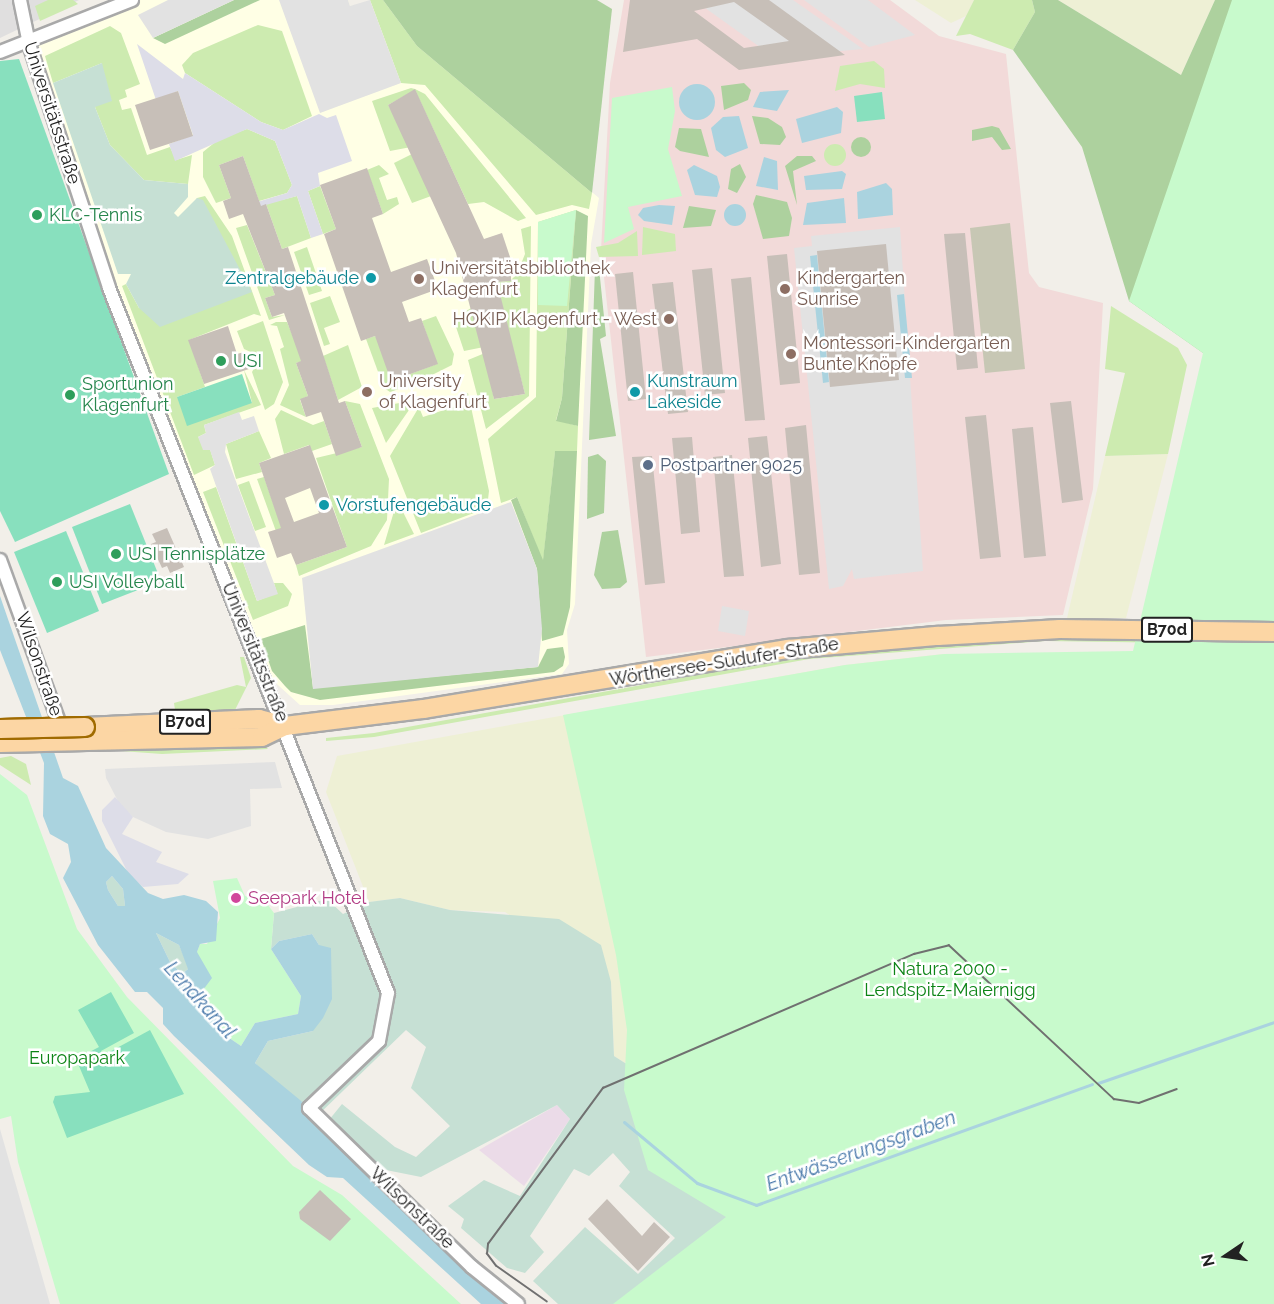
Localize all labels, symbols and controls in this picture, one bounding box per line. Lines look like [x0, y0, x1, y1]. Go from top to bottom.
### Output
street label: Universitätsstraße [19, 39, 85, 187]
place label: KLC-Tennis [49, 204, 142, 226]
marker: KLC-Tennis [30, 208, 44, 222]
place label: Universitätsbibliothek Klagenfurt [431, 258, 610, 300]
place label: Zentralgebäude [225, 267, 359, 289]
place label: Kindergarten Sunrise [797, 268, 905, 310]
marker: Zentralgebäude [364, 271, 378, 285]
marker: Universitätsbibliothek Klagenfurt [412, 272, 426, 286]
marker: Kindergarten Sunrise [778, 282, 792, 296]
place label: HOKIP Klagenfurt - West [451, 308, 657, 330]
marker: HOKIP Klagenfurt - West [662, 312, 676, 326]
place label: Montessori-Kindergarten Bunte Knöpfe [803, 333, 1010, 376]
marker: Montessori-Kindergarten Bunte Knöpfe [784, 347, 798, 361]
place label: USI [233, 350, 262, 372]
marker: USI [214, 354, 228, 368]
place label: University of Klagenfurt [379, 371, 487, 413]
place label: Kunstraum Lakeside [647, 371, 737, 413]
place label: Sportunion Klagenfurt [82, 374, 173, 416]
marker: University of Klagenfurt [360, 385, 374, 399]
marker: Kunstraum Lakeside [628, 385, 642, 399]
marker: Sportunion Klagenfurt [63, 388, 77, 402]
place label: Postpartner 9025 [660, 454, 802, 476]
marker: Postpartner 9025 [641, 458, 655, 472]
place label: Vorstufengebäude [336, 494, 491, 516]
marker: Vorstufengebäude [317, 498, 331, 512]
place label: USI Tennisplätze [128, 543, 266, 565]
marker: USI Tennisplätze [109, 547, 123, 561]
place label: USI Volleyball [69, 571, 185, 593]
marker: USI Volleyball [50, 575, 64, 589]
street label: Universitätsstraße [217, 579, 293, 725]
street label: Wilsonstraße [11, 609, 67, 719]
road number: B70d [1140, 617, 1194, 643]
street label: Wörthersee-Südufer-Straße [608, 633, 840, 691]
road number: B70d [158, 709, 212, 735]
place label: Seepark Hotel [248, 887, 366, 909]
marker: Seepark Hotel [229, 891, 243, 905]
water label: Lendkanal [159, 956, 241, 1044]
park label: Natura 2000 - Lendspitz-Maiernigg [864, 959, 1036, 1002]
park label: Europapark [29, 1047, 125, 1069]
water label: Entwässerungsgraben [763, 1106, 959, 1196]
street label: Wilsonstraße [365, 1162, 459, 1254]
north arrow [1196, 1226, 1256, 1286]
text: N [1197, 1252, 1219, 1268]

